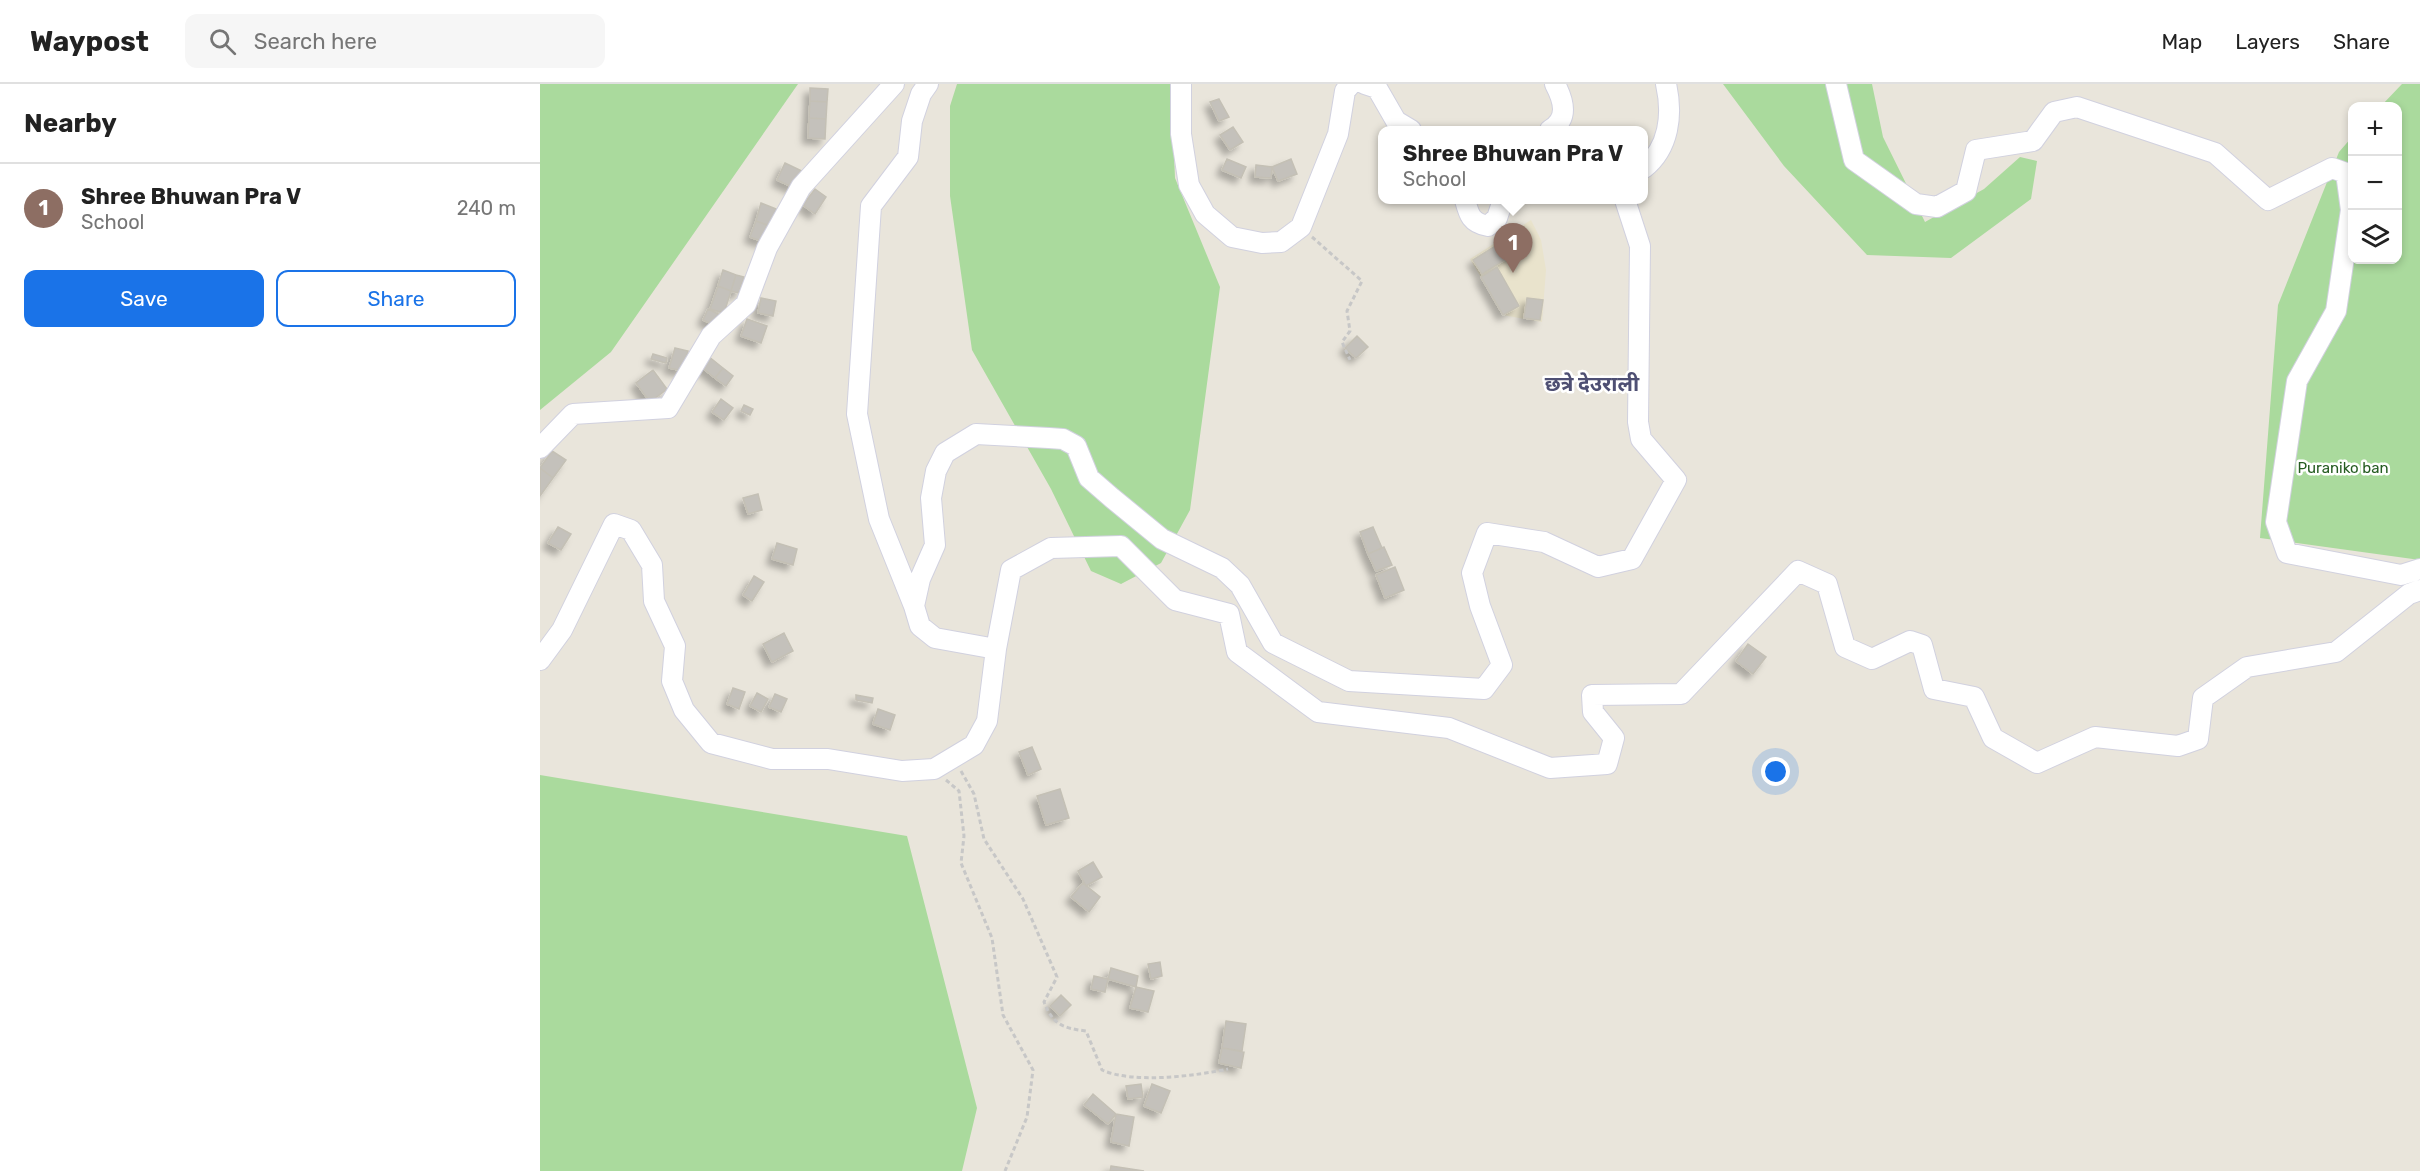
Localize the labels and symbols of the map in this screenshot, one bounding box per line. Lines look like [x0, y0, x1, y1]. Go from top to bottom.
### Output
pin: 1 [1494, 224, 1532, 273]
district label: छत्रे देउराली [1545, 371, 1640, 396]
park label: Puraniko ban [2297, 459, 2389, 477]
your location [1761, 757, 1790, 786]

